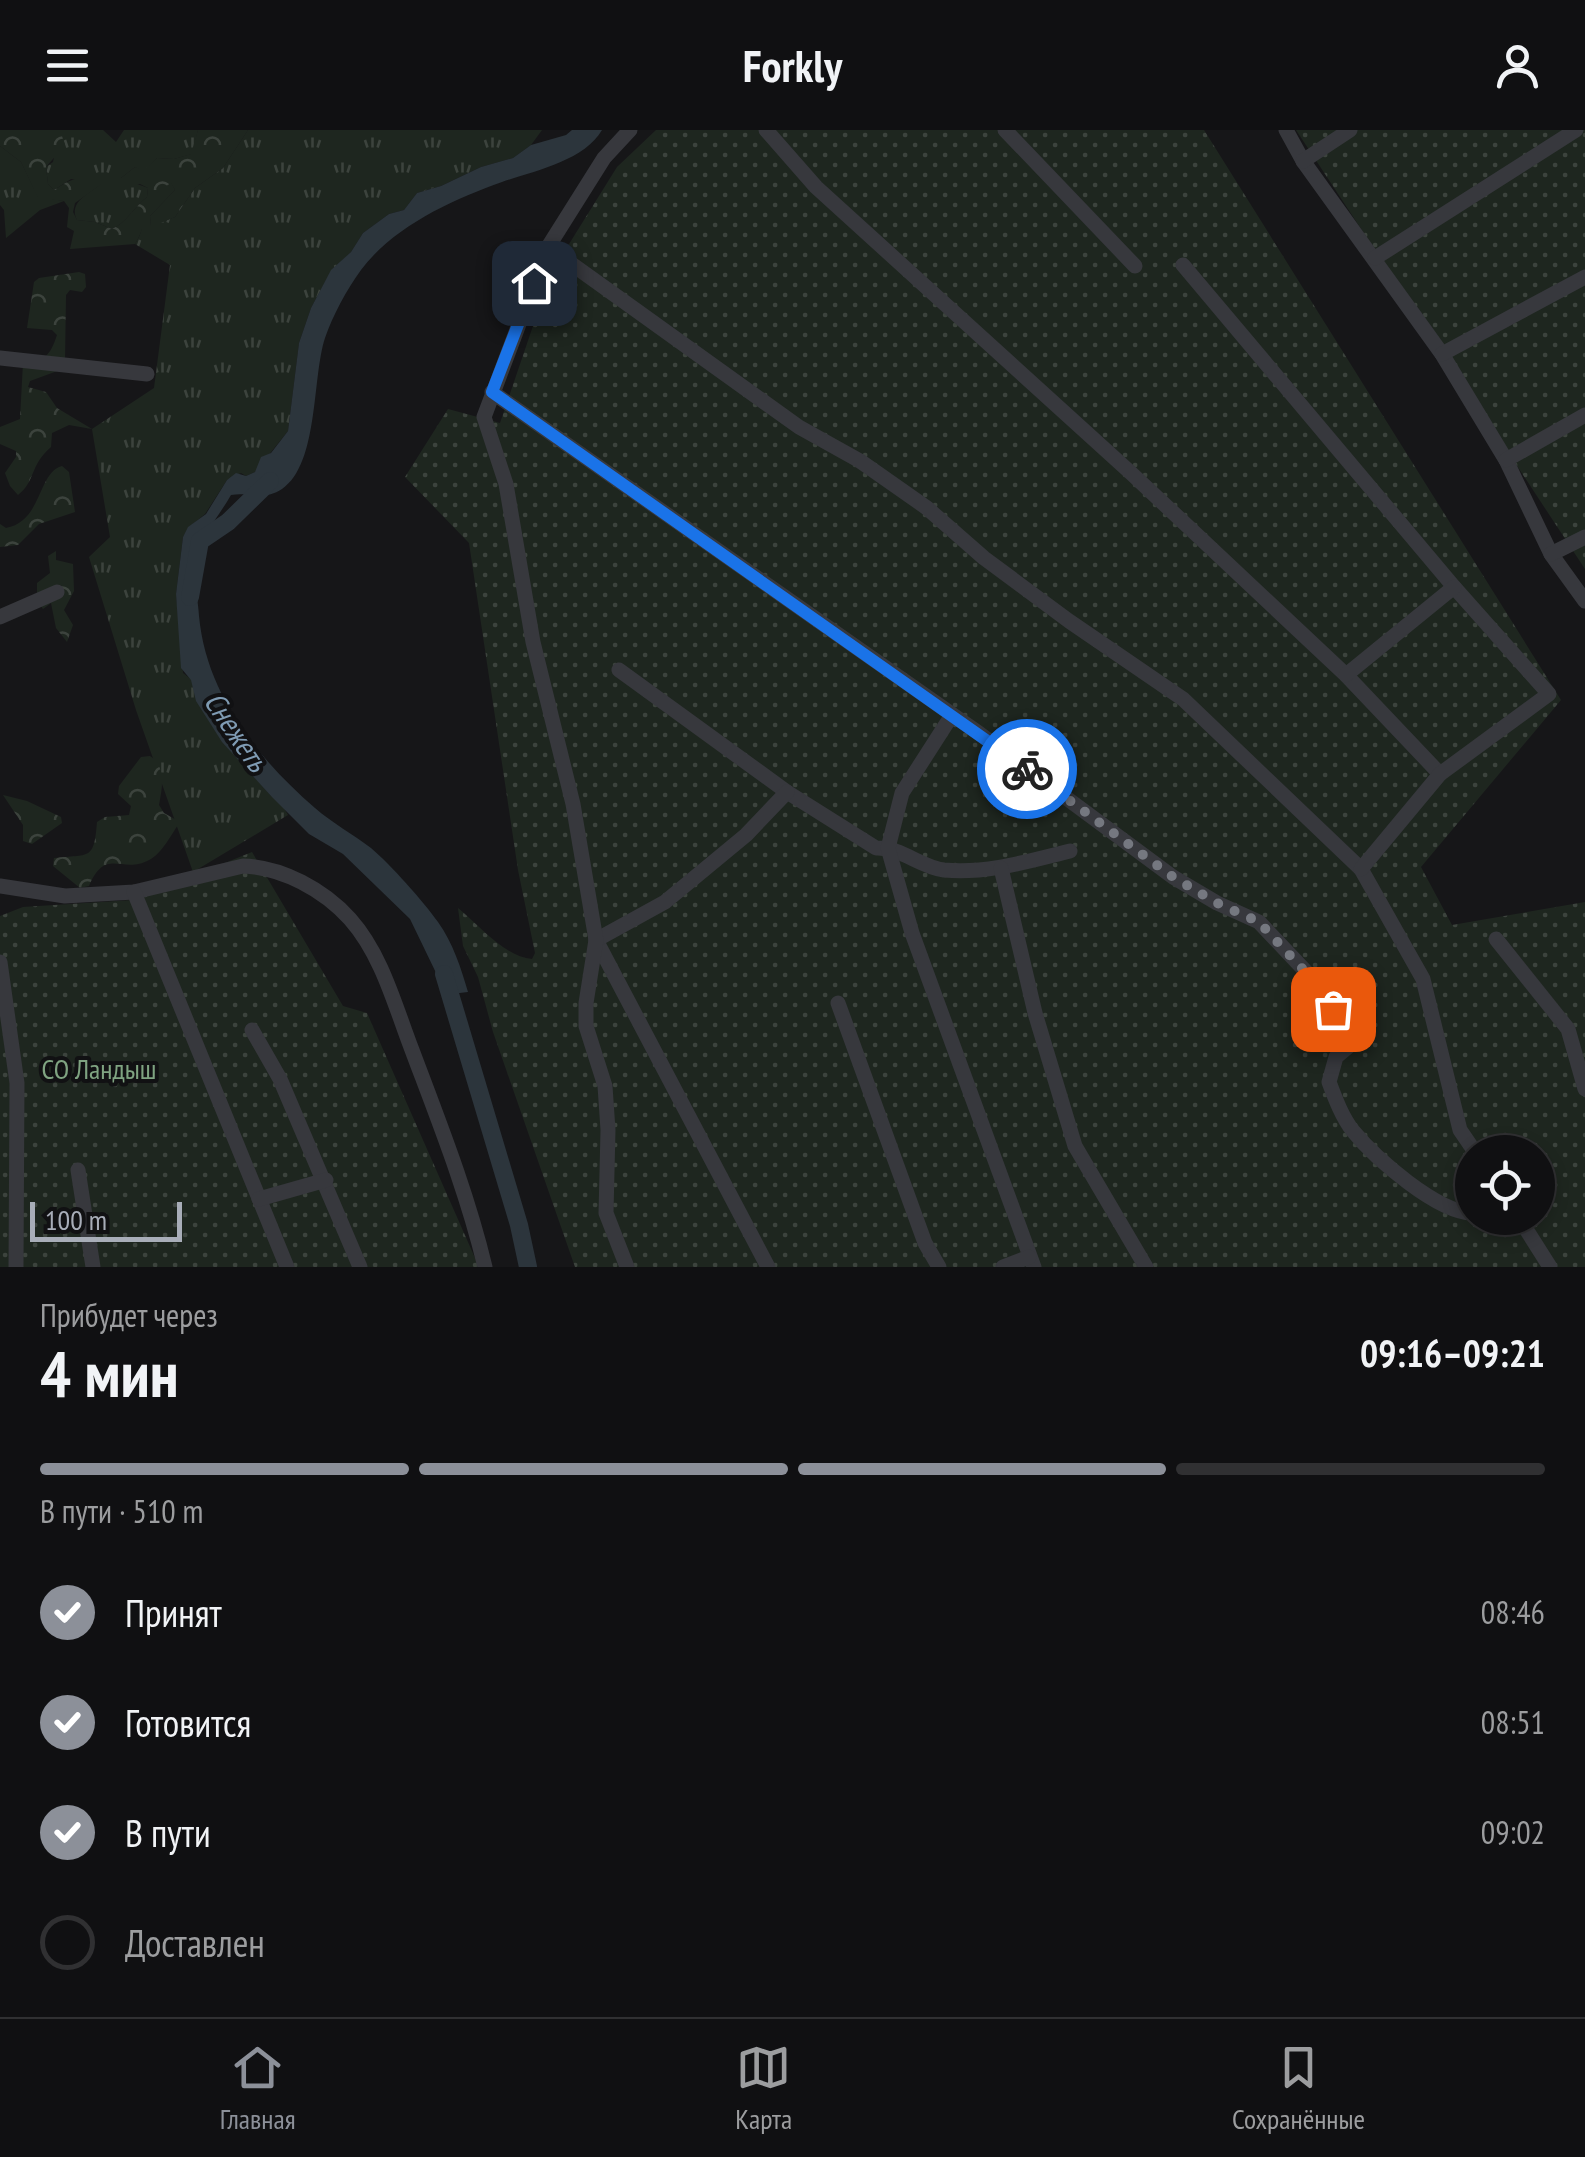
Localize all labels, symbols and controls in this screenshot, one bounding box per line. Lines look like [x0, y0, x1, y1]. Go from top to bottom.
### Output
text: Forkly [743, 36, 842, 94]
icon: menu [40, 38, 95, 93]
icon: person [1490, 38, 1545, 93]
pin [492, 241, 577, 326]
icon: home [507, 256, 562, 311]
water label: Снежеть [196, 684, 279, 780]
courier [977, 719, 1077, 819]
icon: bike [1000, 742, 1055, 797]
pin [1291, 967, 1376, 1052]
icon: bag [1306, 982, 1361, 1037]
park label: СО Ландыш [42, 1050, 156, 1087]
map controls [1455, 1135, 1555, 1235]
button: locate [1455, 1135, 1555, 1235]
scale bar [30, 1197, 182, 1242]
text: 100 m [45, 1201, 107, 1238]
text: Прибудет через [40, 1294, 218, 1336]
text: 09:16–09:21 [1360, 1328, 1545, 1377]
text: 4 мин [40, 1331, 179, 1415]
text: В пути · 510 m [40, 1490, 203, 1532]
icon: check [40, 1585, 95, 1640]
text: Принят [125, 1588, 222, 1637]
text: 08:46 [1481, 1591, 1545, 1633]
icon: check [40, 1695, 95, 1750]
text: Готовится [125, 1698, 251, 1747]
text: 08:51 [1481, 1701, 1545, 1743]
icon: check [40, 1805, 95, 1860]
text: В пути [125, 1808, 211, 1857]
text: 09:02 [1481, 1811, 1545, 1853]
text: Доставлен [125, 1918, 265, 1967]
tab: Главная [220, 2040, 296, 2137]
tab: Карта [735, 2040, 792, 2137]
tab: Сохранённые [1232, 2040, 1365, 2137]

